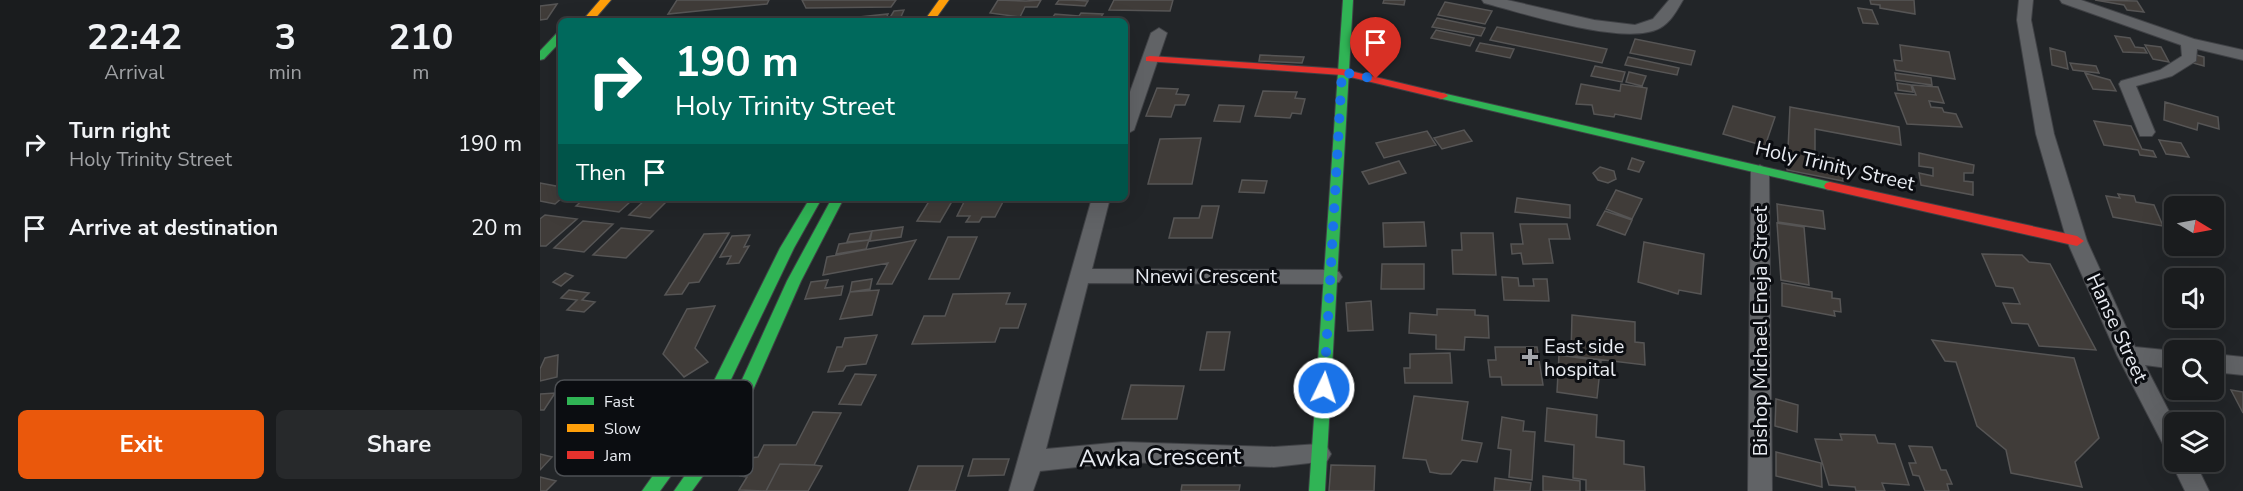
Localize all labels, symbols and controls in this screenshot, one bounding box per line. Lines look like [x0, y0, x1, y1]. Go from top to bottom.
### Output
text: 22:42 [87, 13, 182, 62]
text: 3 [274, 13, 296, 62]
text: 210 [388, 13, 453, 62]
pin [1350, 17, 1401, 79]
icon: arrive [1359, 26, 1392, 59]
text: 190 m [675, 34, 799, 91]
icon: right [576, 42, 654, 120]
text: Arrival [104, 59, 164, 86]
text: min [269, 59, 302, 86]
text: m [412, 59, 429, 86]
text: Holy Trinity Street [675, 88, 895, 125]
text: Turn right [69, 116, 170, 146]
icon: right [18, 128, 51, 161]
text: 190 m [458, 129, 522, 159]
street label: Holy Trinity Street [1753, 135, 1918, 198]
text: Holy Trinity Street [69, 146, 232, 173]
icon: arrive [638, 156, 671, 189]
text: Then [576, 158, 626, 188]
north arrow [2164, 196, 2224, 256]
map controls [2164, 196, 2224, 472]
street label: Bishop Michael Eneja Street [1747, 205, 1774, 456]
icon: arrive [18, 212, 51, 245]
text: Arrive at destination [69, 213, 278, 243]
text: 20 m [471, 213, 522, 243]
street label: Nnewi Crescent [1135, 263, 1278, 290]
button: sound [2164, 268, 2224, 328]
street label: Hanse Street [2080, 269, 2154, 388]
place label: East side hospital [1544, 333, 1624, 383]
button: search [2164, 340, 2224, 400]
marker: East side hospital [1521, 348, 1539, 366]
position arrow [1292, 356, 1356, 420]
legend [555, 380, 753, 476]
text: Fast [604, 391, 635, 413]
button: Exit [18, 410, 264, 479]
button: Share [276, 410, 522, 479]
button: layers [2164, 412, 2224, 472]
text: Slow [604, 418, 641, 440]
street label: Awka Crescent [1079, 440, 1242, 474]
text: Jam [603, 445, 631, 467]

